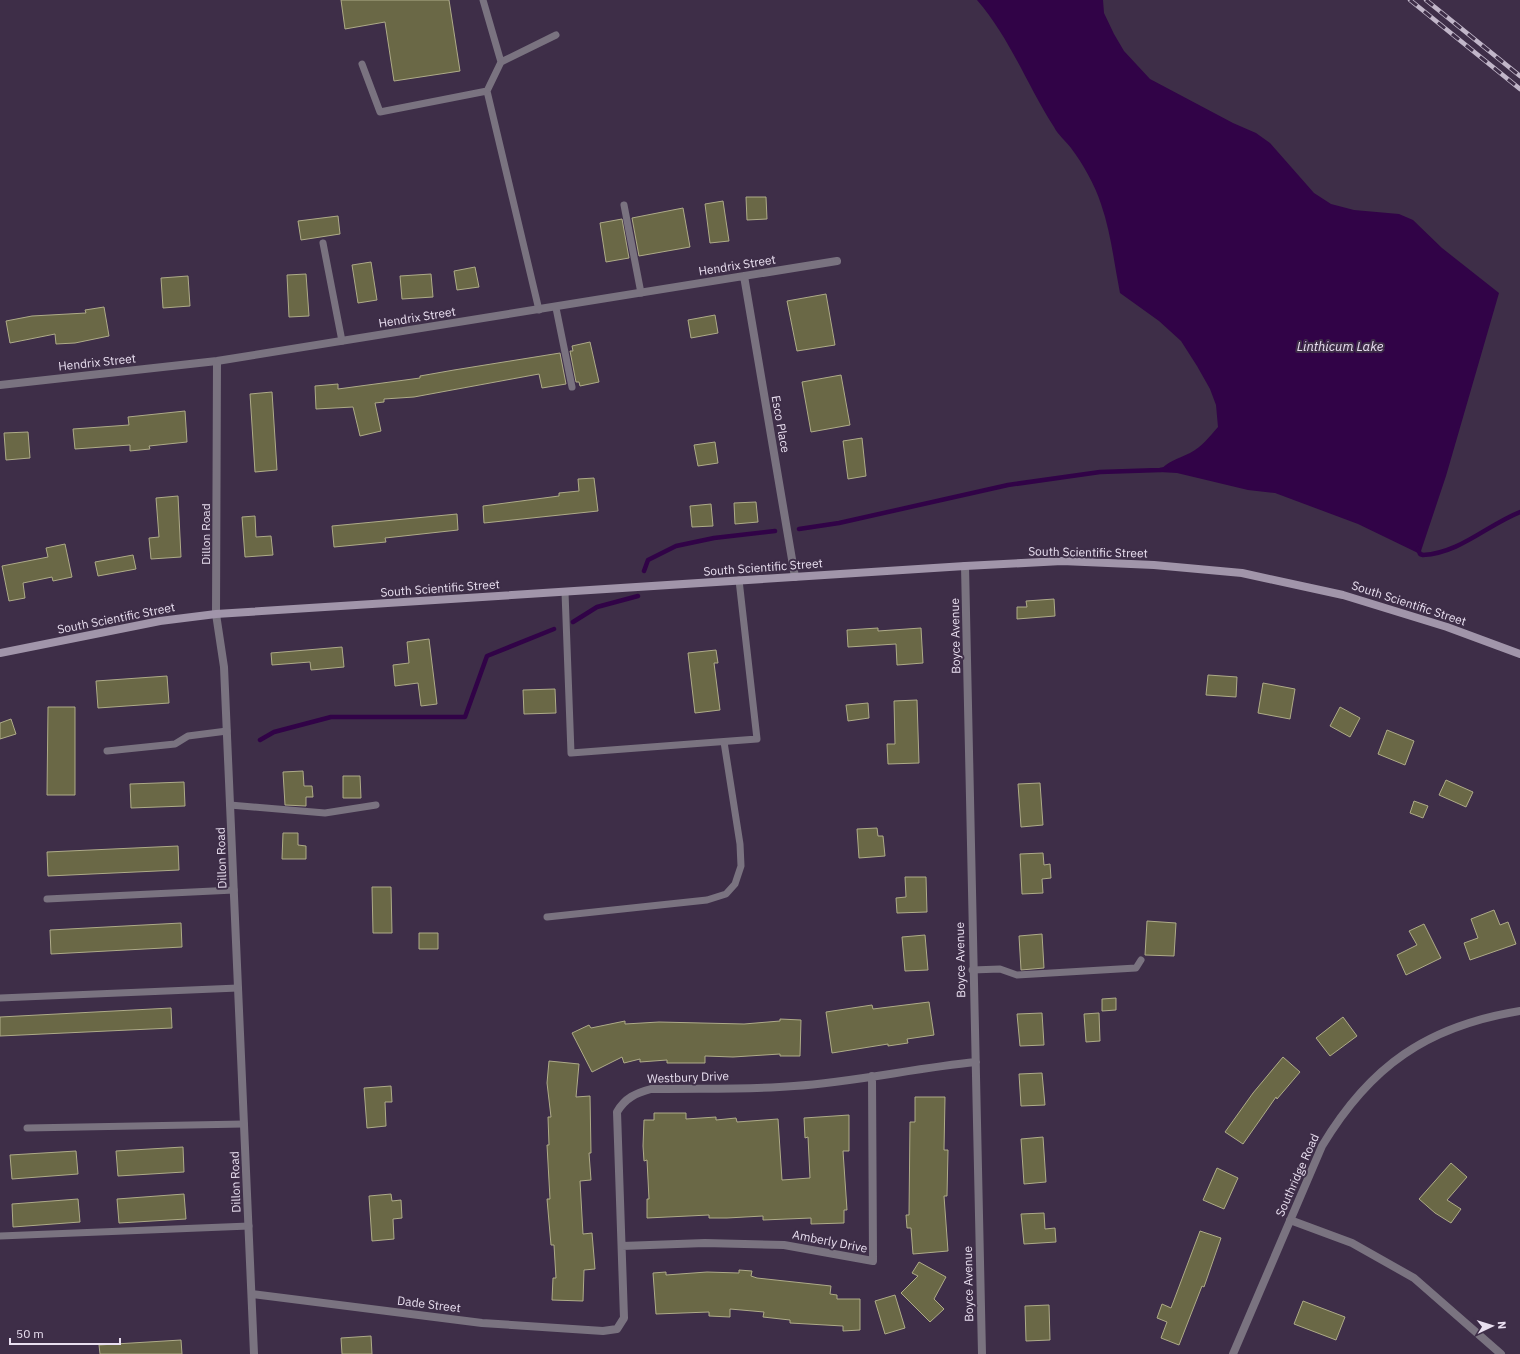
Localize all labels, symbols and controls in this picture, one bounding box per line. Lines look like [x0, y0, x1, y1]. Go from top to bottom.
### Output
street label: Hendrix Street [697, 251, 777, 279]
street label: Hendrix Street [377, 303, 457, 331]
water label: Linthicum Lake [1297, 338, 1384, 355]
street label: Hendrix Street [57, 350, 137, 374]
street label: Esco Place [769, 394, 793, 454]
street label: Dillon Road [198, 503, 213, 565]
street label: South Scientific Street [1028, 543, 1148, 561]
street label: South Scientific Street [703, 555, 823, 579]
street label: South Scientific Street [380, 576, 500, 600]
street label: South Scientific Street [1350, 577, 1468, 629]
street label: Boyce Avenue [947, 598, 963, 674]
street label: South Scientific Street [56, 599, 176, 637]
street label: Dillon Road [212, 827, 230, 889]
street label: Boyce Avenue [952, 922, 968, 998]
street label: Westbury Drive [647, 1068, 730, 1086]
street label: Southridge Road [1272, 1131, 1322, 1219]
street label: Dillon Road [226, 1151, 244, 1213]
street label: Amberly Drive [791, 1226, 869, 1256]
street label: Boyce Avenue [960, 1246, 976, 1322]
street label: Dade Street [396, 1293, 462, 1315]
north arrow [1472, 1306, 1512, 1346]
scale bar [10, 1320, 120, 1346]
text: N [1495, 1321, 1509, 1330]
text: 50 m [16, 1326, 44, 1341]

